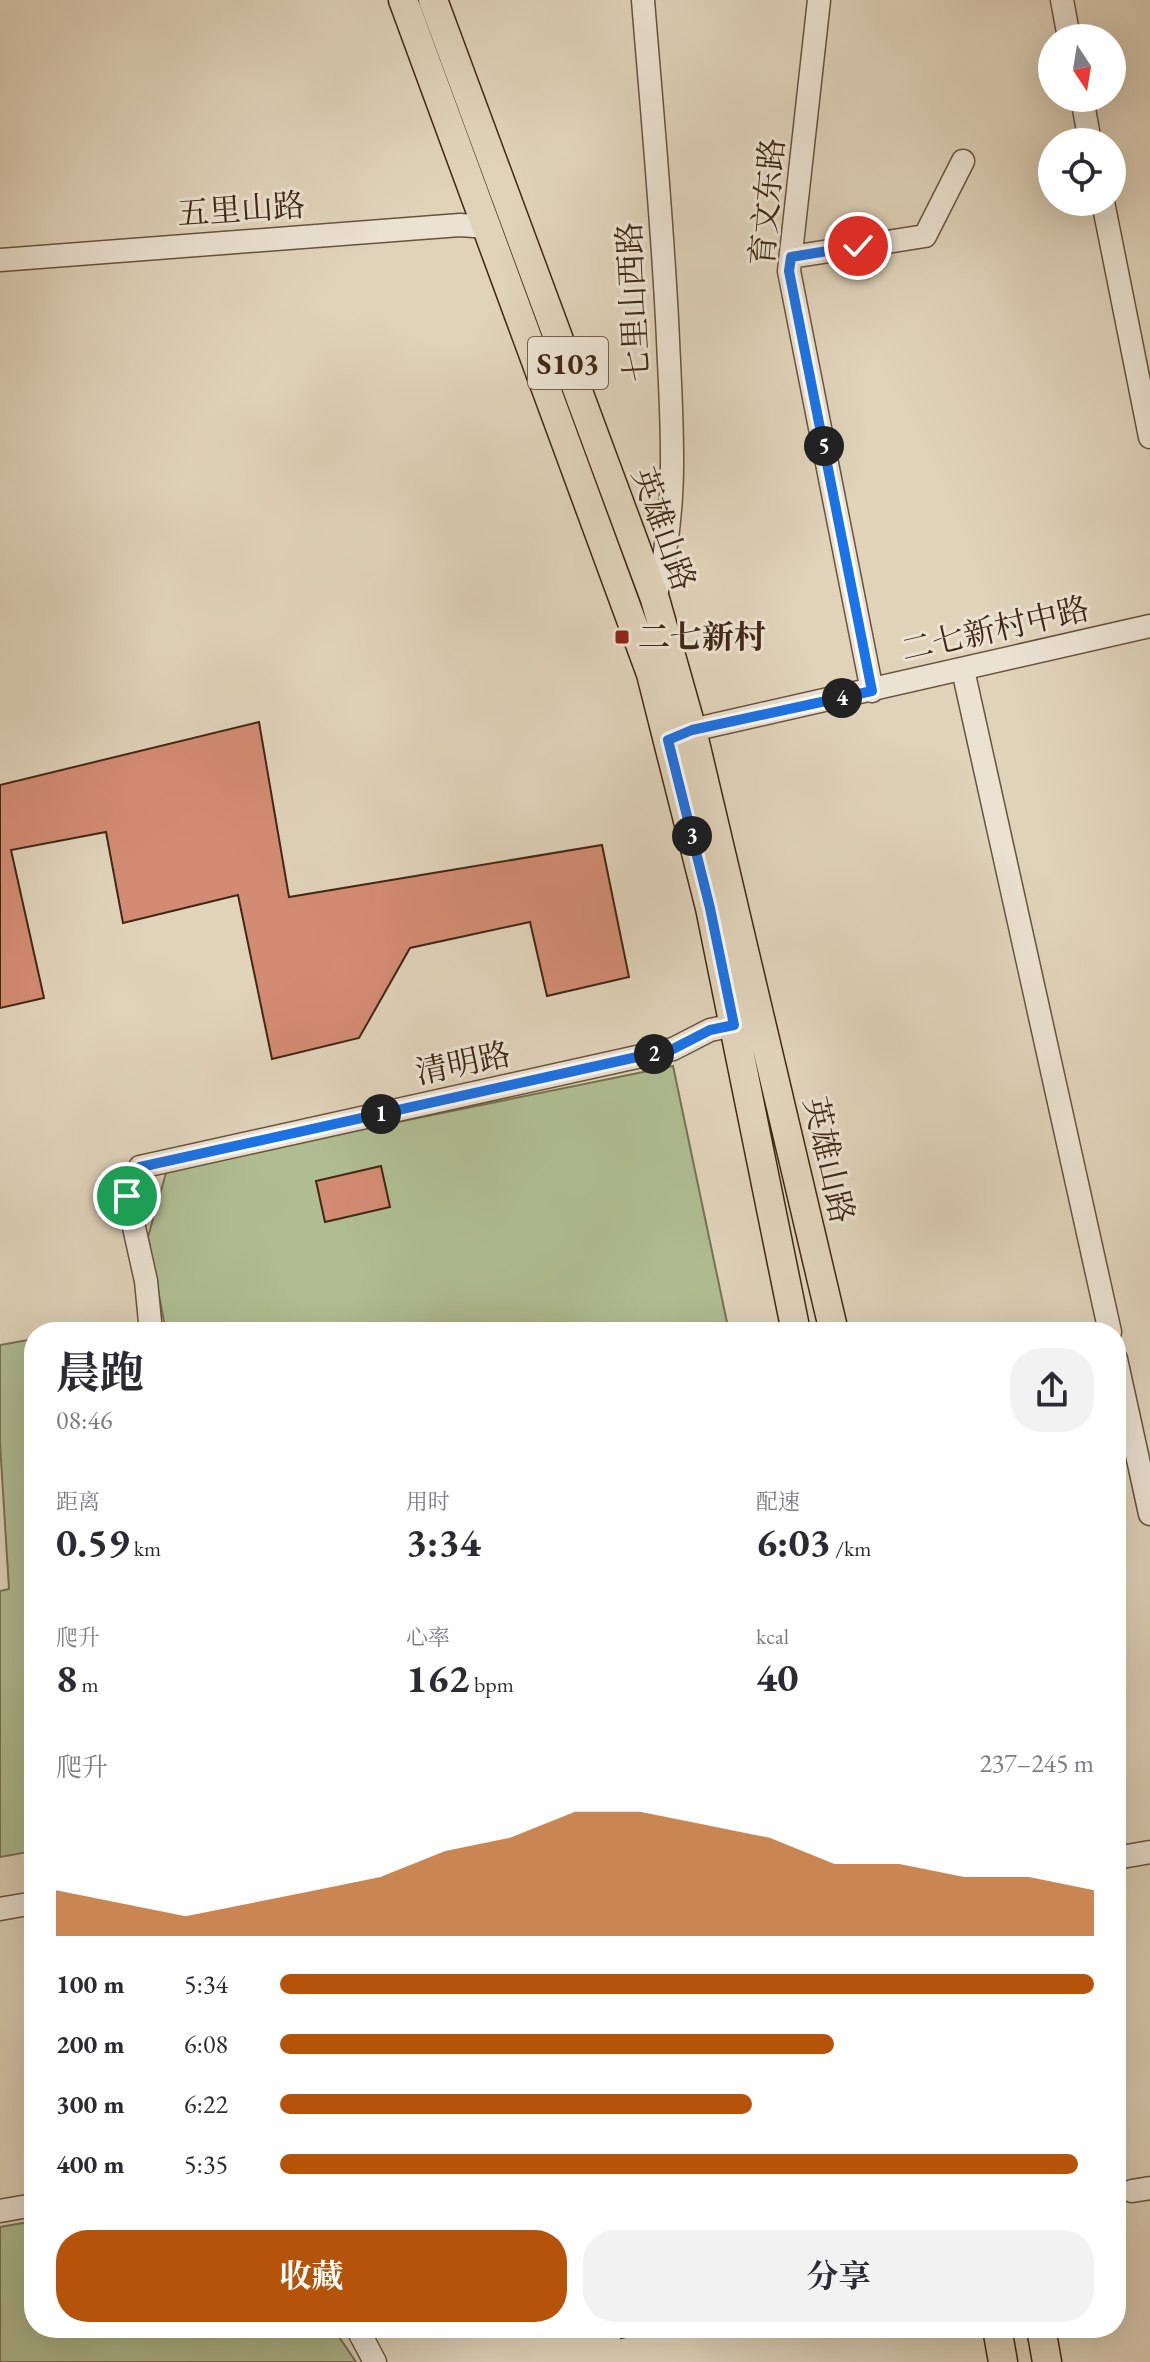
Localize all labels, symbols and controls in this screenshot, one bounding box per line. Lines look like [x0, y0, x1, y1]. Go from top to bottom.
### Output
north arrow [1038, 24, 1126, 112]
map controls [1038, 24, 1126, 216]
button: locate [1038, 128, 1126, 216]
street label: 育文东路 [741, 136, 793, 268]
street label: 五里山路 [176, 184, 306, 234]
pin [824, 212, 892, 280]
street label: 七里山西路 [608, 221, 658, 383]
icon: check [836, 224, 880, 268]
road number: S103 [528, 337, 608, 389]
pin: 5 [804, 426, 844, 466]
text: 5 [818, 431, 830, 460]
street label: 英雄山路 [622, 462, 706, 596]
street label: 二七新村中路 [897, 587, 1093, 671]
place label: 二七新村 [638, 616, 766, 658]
marker: 二七新村 [613, 628, 631, 646]
pin: 4 [822, 678, 862, 718]
text: 4 [836, 683, 848, 712]
pin: 3 [672, 816, 712, 856]
text: 3 [686, 821, 698, 850]
street label: 清明路 [412, 1032, 514, 1094]
pin: 2 [634, 1034, 674, 1074]
text: 2 [648, 1039, 660, 1068]
street label: 英雄山路 [794, 1093, 864, 1227]
pin: 1 [361, 1094, 401, 1134]
text: 1 [375, 1099, 387, 1128]
pin [93, 1162, 161, 1230]
icon: arrive [105, 1174, 149, 1218]
text: 晨跑 [56, 1344, 144, 1401]
button: share [1010, 1348, 1094, 1432]
text: 08:46 [56, 1403, 112, 1437]
text: 距离 [56, 1487, 100, 1516]
text: 用时 [406, 1487, 450, 1516]
text: 配速 [756, 1487, 800, 1516]
text: 0.59 [56, 1516, 129, 1568]
text: 3:34 [406, 1516, 481, 1568]
text: 6:03 [756, 1516, 831, 1568]
text: km [129, 1534, 161, 1563]
text: /km [831, 1534, 871, 1563]
text: kcal [756, 1622, 789, 1651]
text: 爬升 [56, 1623, 100, 1652]
text: 心率 [406, 1623, 450, 1652]
text: 40 [756, 1651, 798, 1703]
text: 8 [56, 1652, 77, 1704]
text: 162 [406, 1652, 469, 1704]
text: m [77, 1670, 99, 1699]
text: bpm [469, 1670, 514, 1699]
text: 237–245 m [979, 1746, 1094, 1780]
text: 爬升 [56, 1750, 108, 1784]
text: 100 m [56, 1967, 124, 2001]
text: 5:34 [184, 1967, 228, 2001]
text: 200 m [56, 2027, 124, 2061]
text: 6:08 [184, 2027, 228, 2061]
text: 300 m [56, 2087, 124, 2121]
text: 6:22 [184, 2087, 228, 2121]
text: 400 m [56, 2147, 124, 2181]
text: 5:35 [184, 2147, 228, 2181]
button: 收藏 [56, 2230, 567, 2322]
button: 分享 [583, 2230, 1094, 2322]

